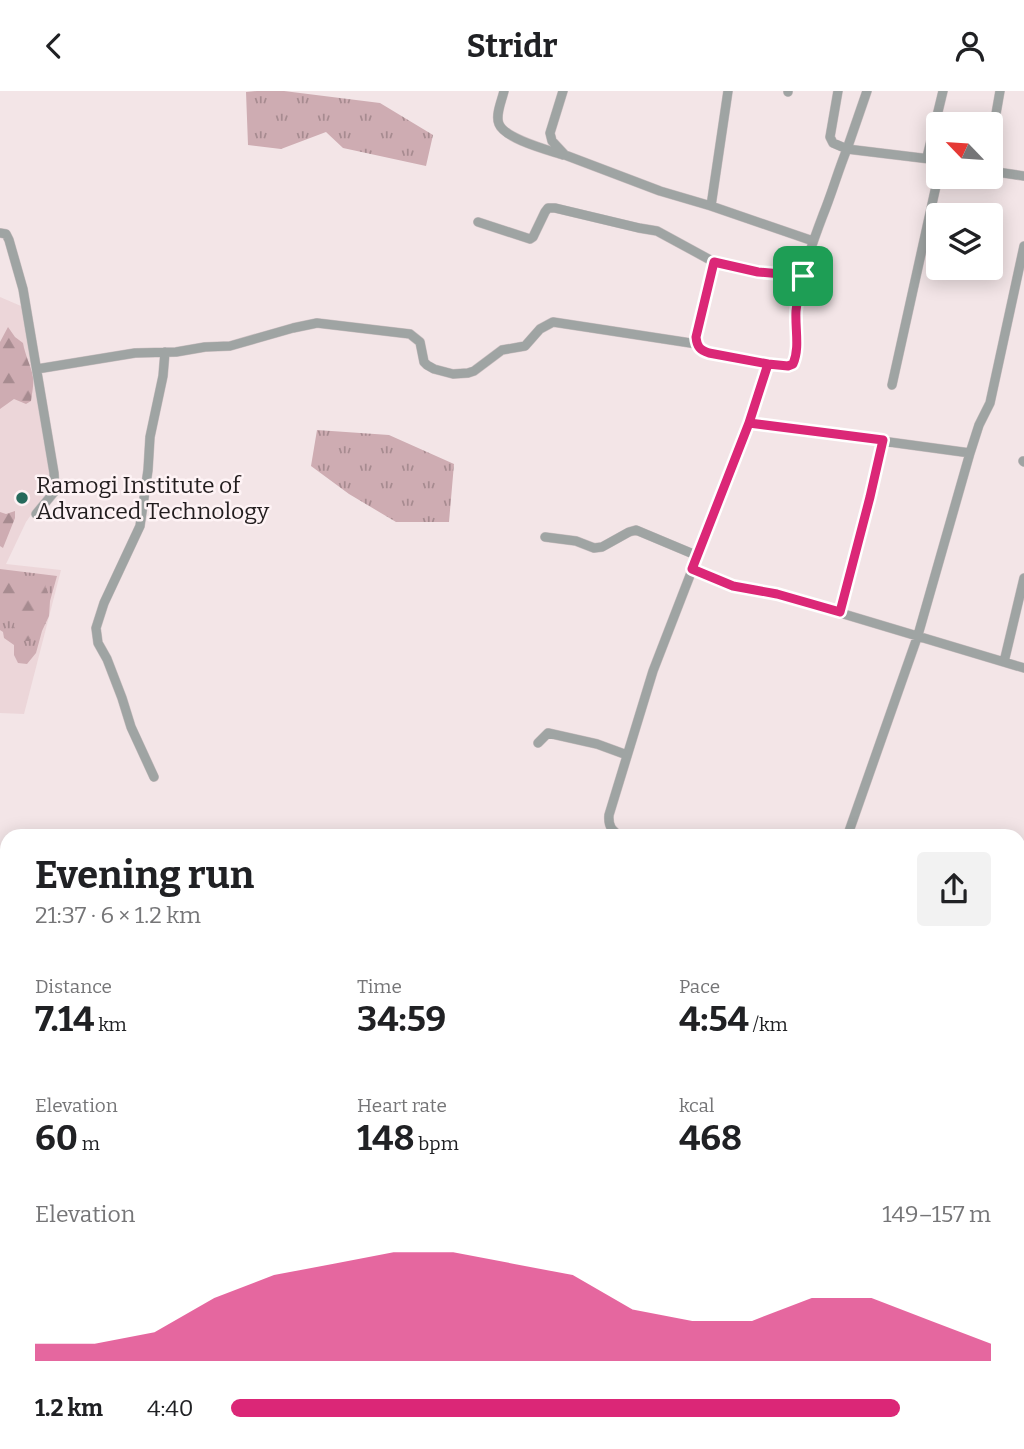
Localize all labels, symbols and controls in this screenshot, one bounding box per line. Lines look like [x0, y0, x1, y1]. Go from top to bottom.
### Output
icon: back [35, 27, 73, 65]
text: Stridr [466, 27, 558, 65]
icon: person [951, 27, 989, 65]
north arrow [926, 112, 1003, 189]
map controls [926, 112, 1003, 280]
button: layers [926, 203, 1003, 280]
pin [773, 246, 833, 306]
icon: arrive [784, 257, 822, 295]
place label: Ramogi Institute of Advanced Technology [36, 471, 270, 525]
marker: Ramogi Institute of Advanced Technology [14, 490, 30, 506]
text: Evening run [35, 852, 254, 898]
button: share [917, 852, 991, 926]
text: 21:37 · 6 × 1.2 km [35, 901, 201, 929]
text: Distance [35, 975, 112, 998]
text: Time [357, 975, 402, 998]
text: Pace [679, 975, 720, 998]
text: 7.14 [35, 998, 94, 1040]
text: 34:59 [357, 998, 446, 1040]
text: 4:54 [679, 998, 749, 1040]
text: km [94, 1013, 127, 1036]
text: /km [749, 1013, 788, 1036]
text: Elevation [35, 1094, 118, 1117]
text: Heart rate [357, 1094, 447, 1117]
text: kcal [679, 1094, 714, 1117]
text: 60 [35, 1117, 78, 1159]
text: 148 [357, 1117, 415, 1159]
text: 468 [679, 1117, 742, 1159]
text: m [78, 1132, 100, 1155]
text: bpm [415, 1132, 459, 1155]
text: Elevation [35, 1200, 135, 1228]
text: 149–157 m [882, 1200, 991, 1228]
text: 1.2 km [35, 1394, 103, 1422]
text: 4:40 [147, 1394, 193, 1422]

